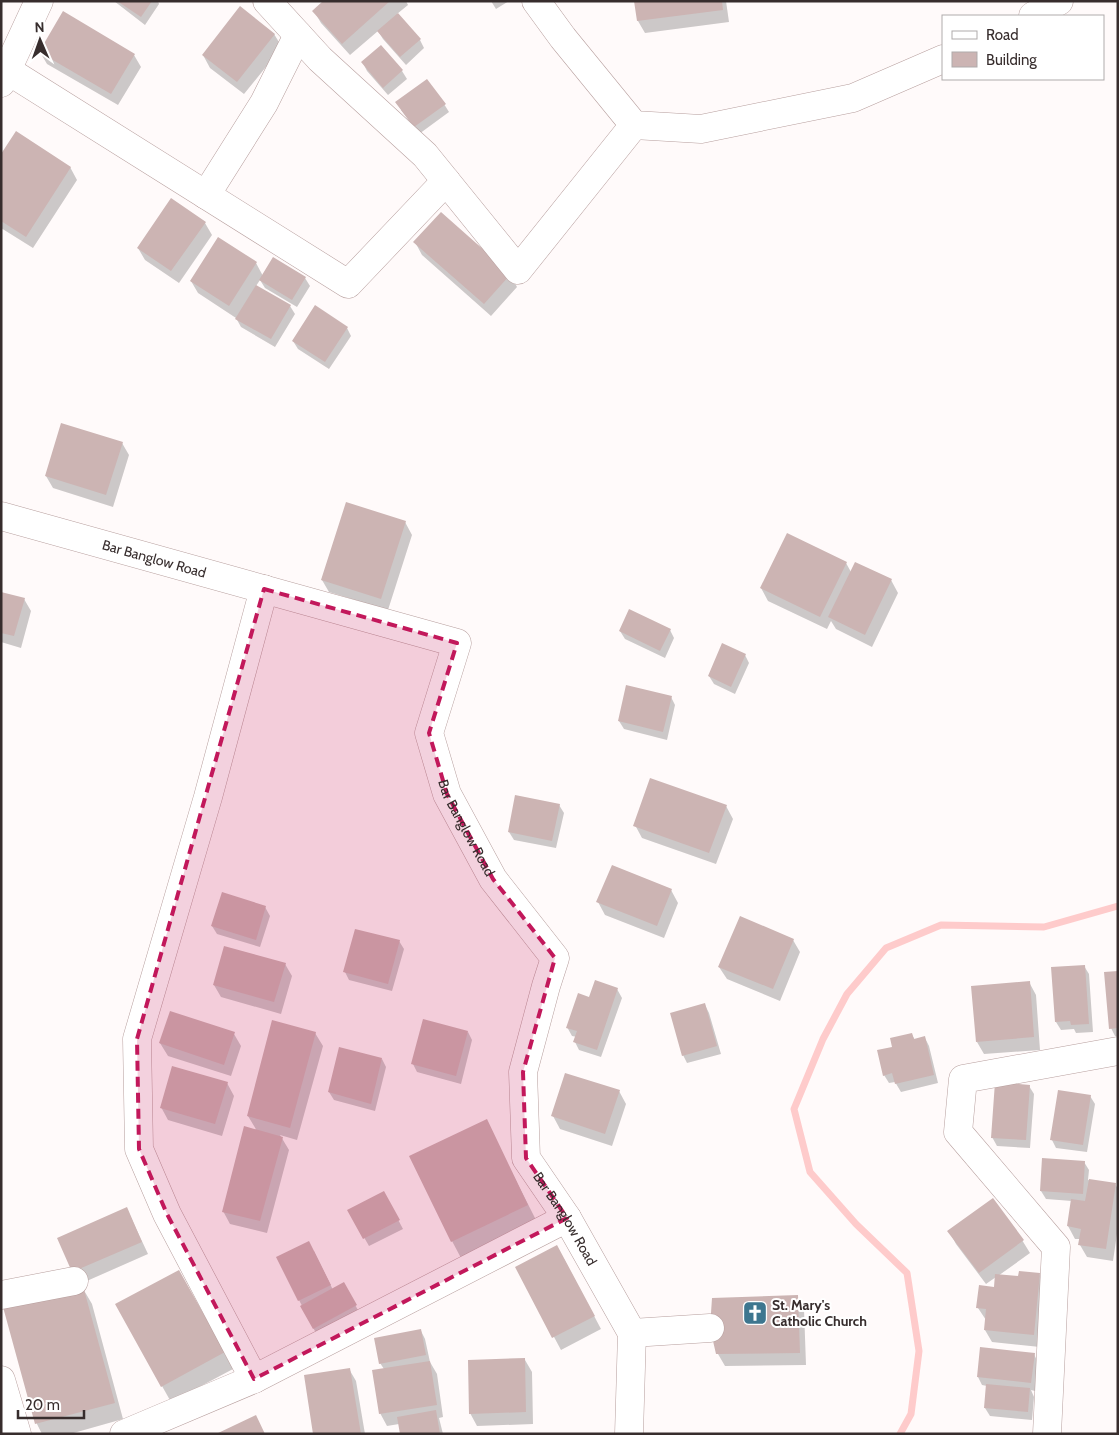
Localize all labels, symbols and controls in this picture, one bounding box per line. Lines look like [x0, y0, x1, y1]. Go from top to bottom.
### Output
north arrow [15, 15, 65, 65]
legend [942, 15, 1104, 80]
text: N [34, 18, 45, 36]
text: Road [986, 26, 1019, 44]
text: Building [986, 51, 1037, 69]
street label: Bar Banglow Road [100, 536, 208, 582]
street label: Bar Banglow Road [434, 777, 499, 880]
street label: Bar Banglow Road [529, 1168, 601, 1269]
place label: St. Mary's Catholic Church [772, 1296, 867, 1330]
church icon: St. Mary's Catholic Church [742, 1300, 768, 1326]
scale bar [18, 1388, 84, 1420]
text: 20 m [25, 1396, 60, 1414]

